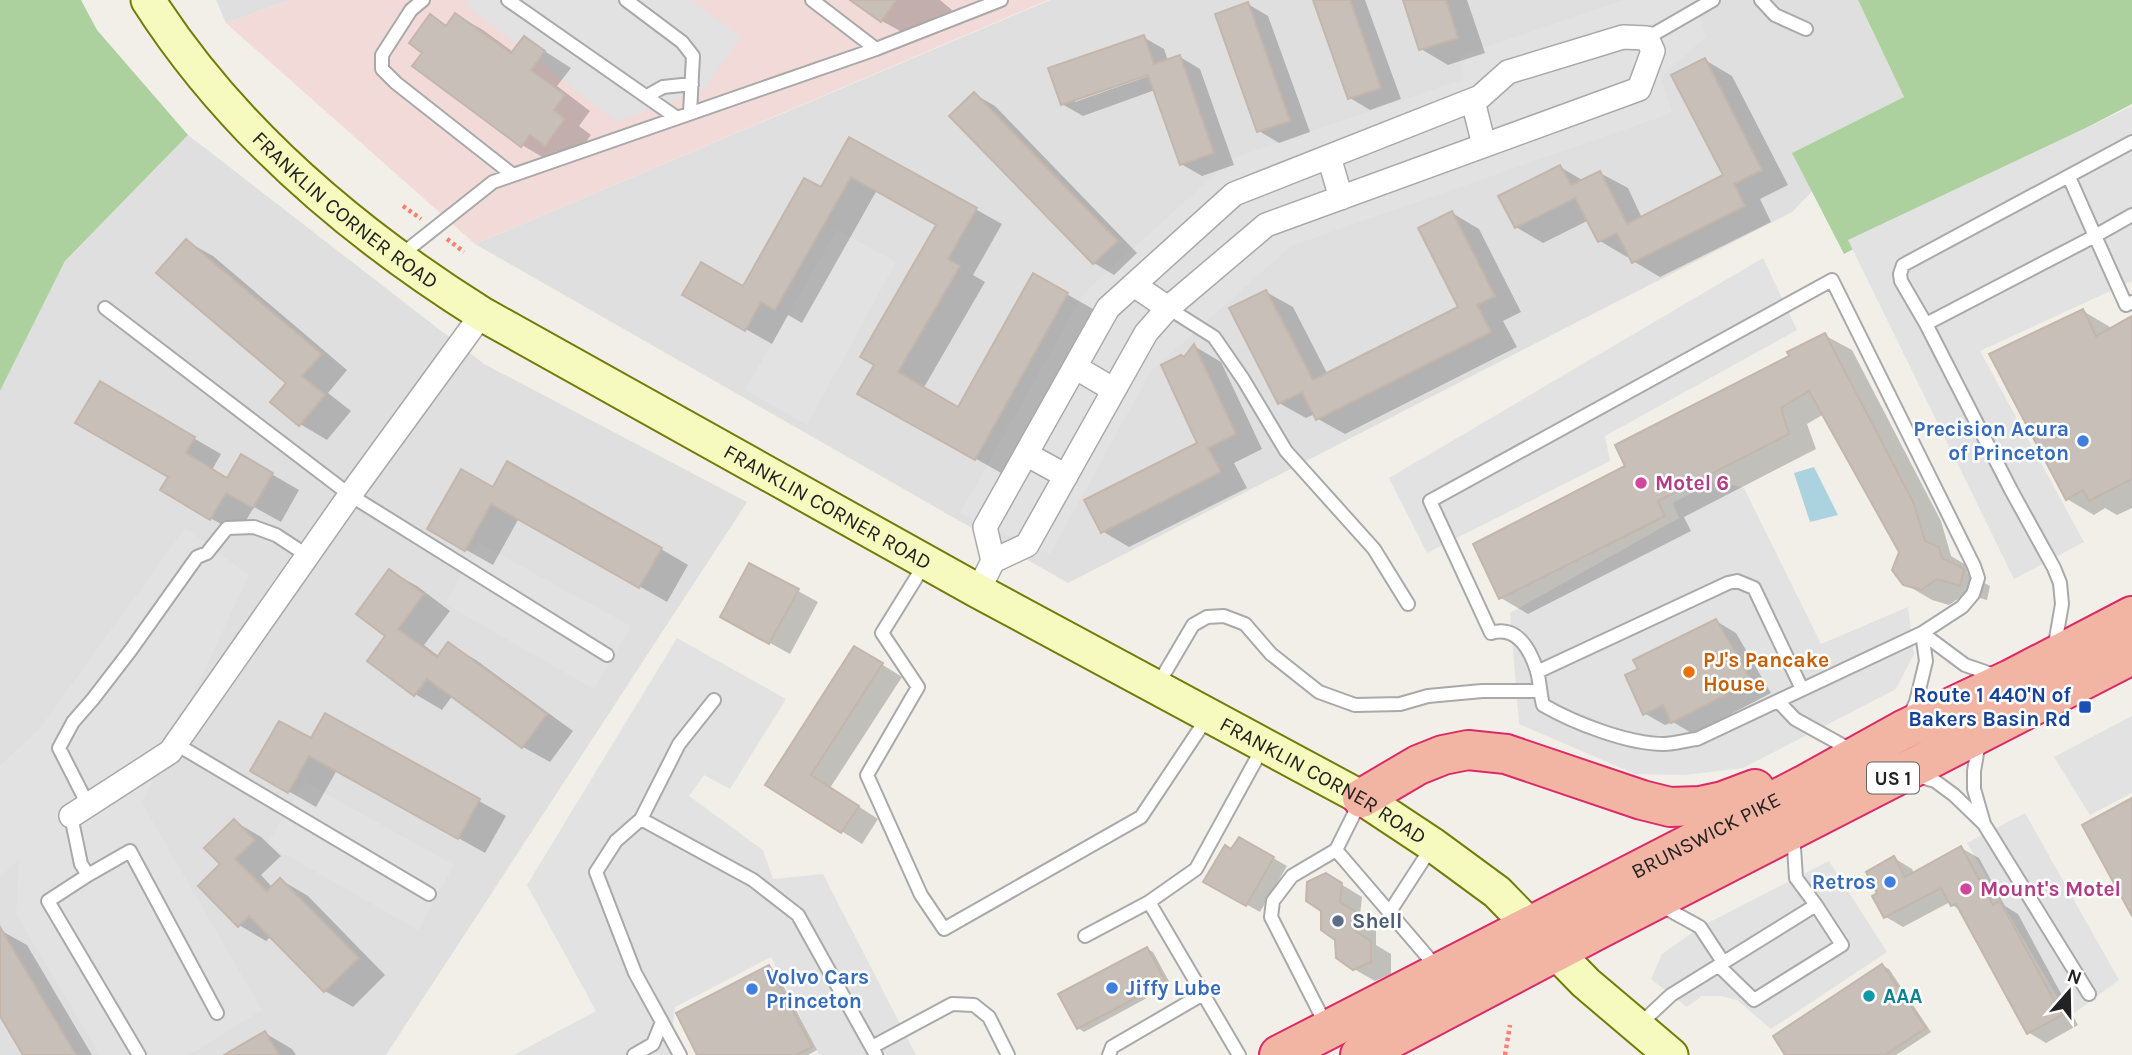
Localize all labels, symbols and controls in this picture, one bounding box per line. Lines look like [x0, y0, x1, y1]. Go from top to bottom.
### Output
street label: FRANKLIN CORNER ROAD [247, 126, 443, 294]
place label: Precision Acura of Princeton [1913, 417, 2069, 465]
marker: Precision Acura of Princeton [2075, 433, 2091, 449]
street label: FRANKLIN CORNER ROAD [720, 440, 936, 575]
place label: Motel 6 [1655, 471, 1729, 495]
marker: Motel 6 [1633, 475, 1649, 491]
place label: PJ's Pancake House [1703, 648, 1829, 696]
marker: PJ's Pancake House [1681, 664, 1697, 680]
place label: Route 1 440'N of Bakers Basin Rd [1908, 683, 2071, 731]
marker: Route 1 440'N of Bakers Basin Rd [2077, 699, 2093, 715]
street label: FRANKLIN CORNER ROAD [1216, 712, 1431, 849]
road number: US 1 [1867, 762, 1919, 793]
street label: BRUNSWICK PIKE [1627, 787, 1784, 884]
place label: Retros [1812, 870, 1876, 894]
marker: Retros [1882, 874, 1898, 890]
place label: Mount's Motel [1980, 877, 2121, 901]
marker: Mount's Motel [1958, 881, 1974, 897]
place label: Shell [1352, 909, 1402, 933]
marker: Shell [1330, 913, 1346, 929]
north arrow [2034, 957, 2104, 1027]
text: N [2064, 964, 2085, 990]
place label: Volvo Cars Princeton [766, 965, 869, 1013]
place label: Jiffy Lube [1126, 976, 1221, 1000]
marker: Jiffy Lube [1104, 980, 1120, 996]
marker: Volvo Cars Princeton [744, 981, 760, 997]
place label: AAA [1883, 984, 1922, 1008]
marker: AAA [1861, 988, 1877, 1004]

